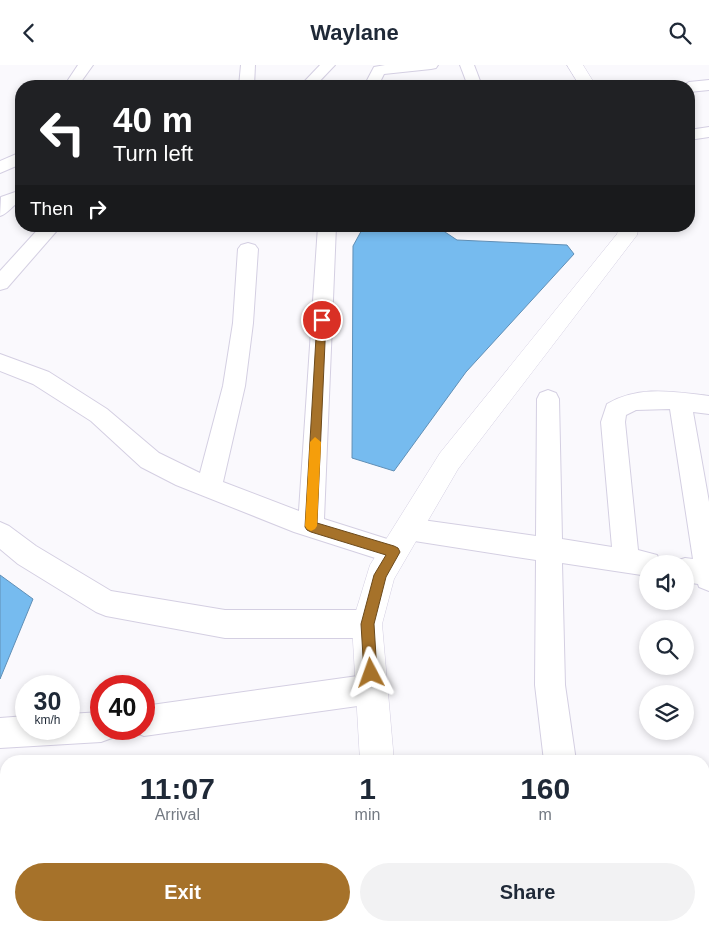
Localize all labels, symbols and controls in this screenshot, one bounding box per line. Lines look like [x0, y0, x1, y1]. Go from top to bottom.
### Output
icon: back [15, 19, 43, 47]
icon: search [666, 19, 694, 47]
text: Waylane [310, 20, 399, 45]
icon: left [30, 100, 95, 165]
text: 40 m [113, 100, 193, 139]
text: Turn left [113, 141, 193, 166]
icon: right [83, 195, 111, 223]
text: Then [30, 198, 73, 219]
pin [301, 299, 343, 341]
icon: arrive [308, 306, 336, 334]
map controls [639, 555, 694, 740]
button: sound [639, 555, 694, 610]
button: search [639, 620, 694, 675]
position arrow [344, 646, 396, 698]
speed limit sign: 40 [90, 675, 155, 740]
button: layers [639, 685, 694, 740]
text: 30 [34, 687, 61, 715]
text: km/h [34, 713, 61, 727]
text: 11:07 [140, 772, 215, 805]
text: 1 [359, 772, 376, 805]
text: 160 [520, 772, 570, 805]
text: Arrival [155, 806, 200, 823]
text: min [355, 806, 380, 823]
text: m [539, 806, 552, 823]
button: Exit [15, 863, 350, 921]
button: Share [360, 863, 695, 921]

